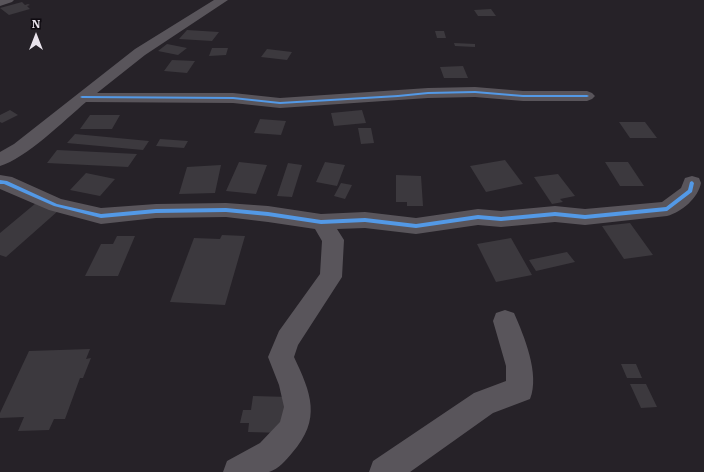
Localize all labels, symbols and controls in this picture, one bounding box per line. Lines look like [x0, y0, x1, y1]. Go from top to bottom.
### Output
north arrow [16, 16, 56, 56]
text: N [32, 17, 40, 31]

